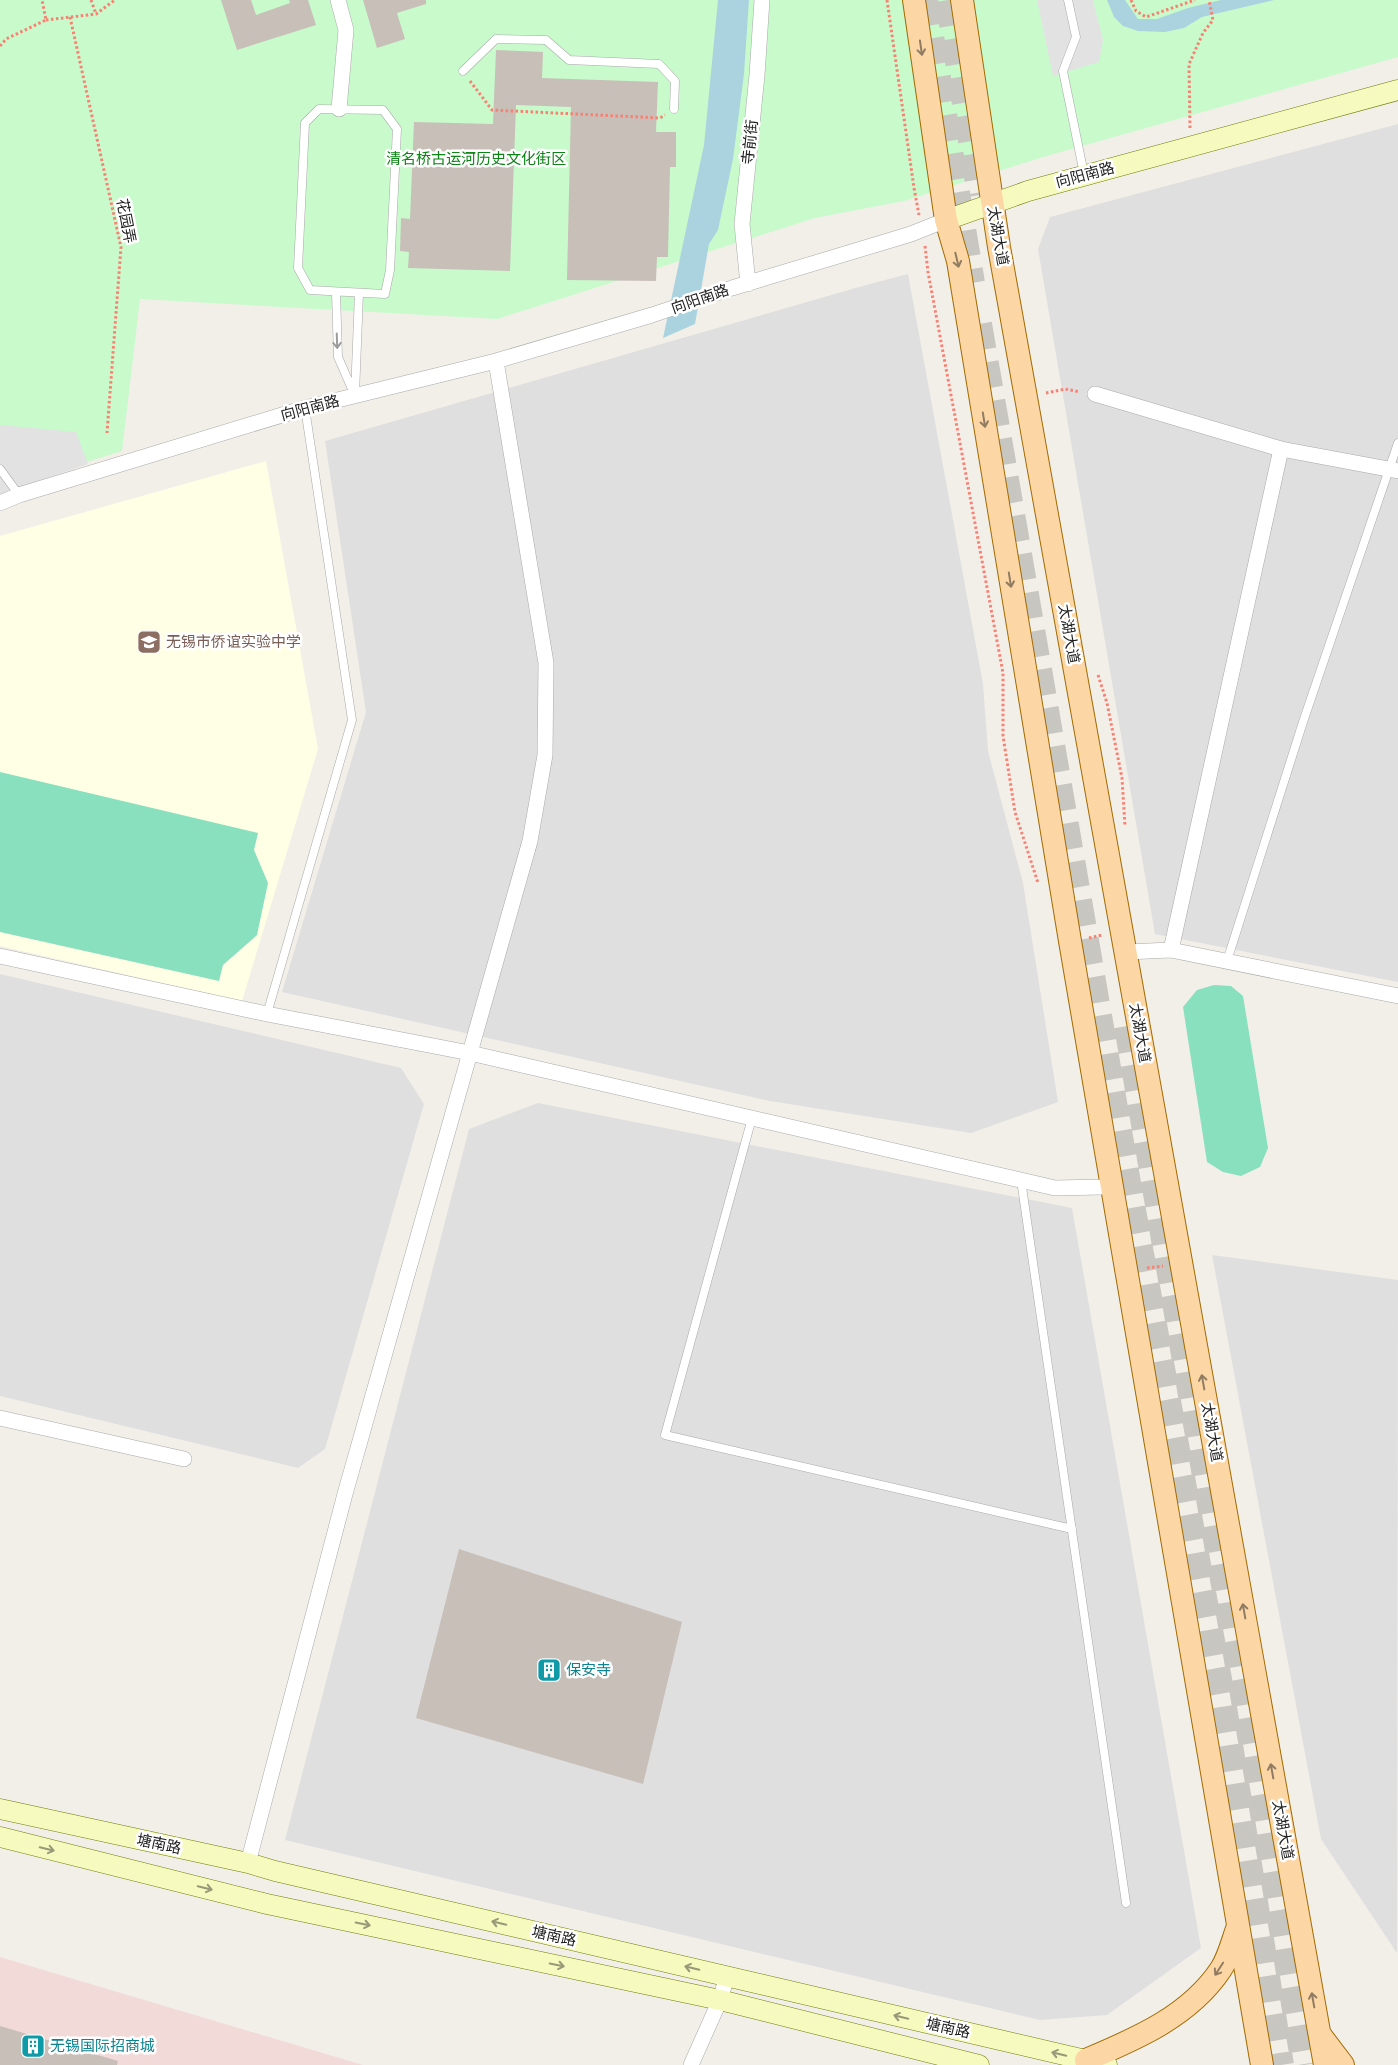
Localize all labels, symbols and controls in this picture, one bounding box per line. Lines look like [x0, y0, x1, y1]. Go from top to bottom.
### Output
one-way arrow [916, 40, 926, 56]
street label: 寺前街 [738, 119, 760, 165]
park label: 清名桥古运河历史文化街区 [386, 149, 566, 167]
street label: 向阳南路 [1053, 158, 1116, 190]
street label: 花园弄 [114, 197, 140, 245]
street label: 太湖大道 [985, 205, 1013, 267]
one-way arrow [953, 251, 962, 267]
street label: 向阳南路 [668, 280, 731, 316]
one-way arrow [333, 332, 342, 348]
street label: 向阳南路 [278, 391, 341, 423]
one-way arrow [979, 412, 989, 428]
one-way arrow [1006, 572, 1016, 588]
street label: 太湖大道 [1056, 603, 1084, 665]
school or university icon: 无锡市侨谊实验中学 [136, 629, 162, 655]
place label: 无锡市侨谊实验中学 [166, 632, 301, 650]
street label: 太湖大道 [1127, 1002, 1155, 1064]
one-way arrow [1197, 1374, 1207, 1390]
street label: 太湖大道 [1199, 1401, 1227, 1463]
one-way arrow [1238, 1603, 1248, 1619]
building icon: 保安寺 [536, 1657, 562, 1683]
place label: 保安寺 [566, 1660, 611, 1678]
one-way arrow [1267, 1763, 1277, 1779]
street label: 太湖大道 [1270, 1799, 1298, 1861]
street label: 塘南路 [135, 1830, 183, 1857]
one-way arrow [39, 1845, 55, 1854]
one-way arrow [197, 1884, 213, 1893]
one-way arrow [492, 1918, 508, 1927]
one-way arrow [355, 1920, 371, 1929]
street label: 塘南路 [530, 1921, 578, 1949]
one-way arrow [548, 1961, 564, 1970]
one-way arrow [1214, 1962, 1225, 1976]
one-way arrow [684, 1963, 700, 1972]
one-way arrow [1308, 1992, 1318, 2008]
one-way arrow [894, 2012, 910, 2021]
street label: 塘南路 [924, 2013, 972, 2041]
building icon: 无锡国际招商城 [20, 2033, 46, 2059]
place label: 无锡国际招商城 [50, 2036, 155, 2054]
one-way arrow [1052, 2049, 1068, 2058]

